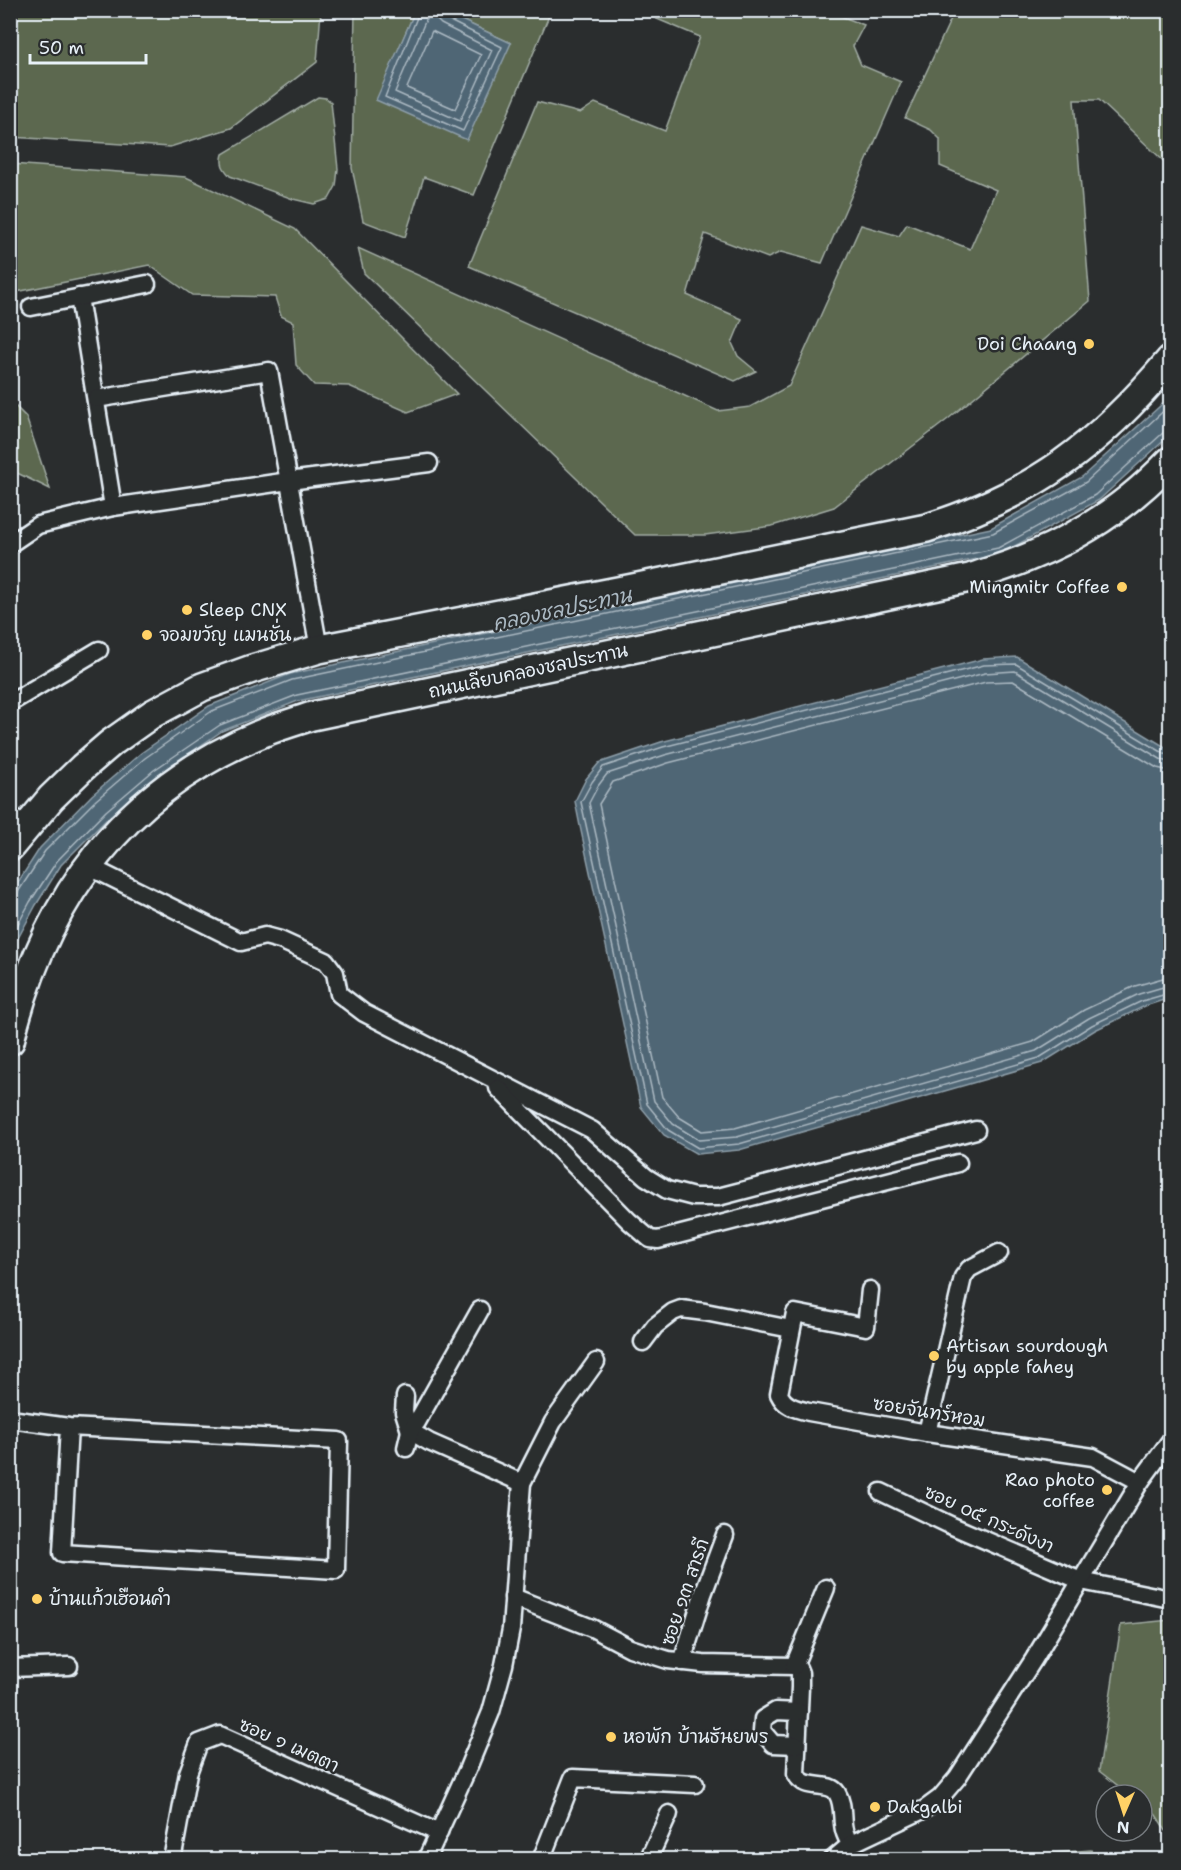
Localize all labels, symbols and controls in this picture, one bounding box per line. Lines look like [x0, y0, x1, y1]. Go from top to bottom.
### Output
scale bar [30, 27, 146, 65]
text: 50 m [39, 36, 84, 60]
place label: Doi Chaang [977, 332, 1077, 356]
marker: Doi Chaang [1082, 337, 1096, 351]
place label: Mingmitr Coffee [969, 575, 1110, 599]
marker: Mingmitr Coffee [1115, 580, 1129, 594]
water label: คลองชลประทาน [490, 581, 635, 636]
place label: Sleep CNX [199, 598, 287, 622]
marker: Sleep CNX [180, 603, 194, 617]
place label: จอมขวัญ แมนชั่น [159, 618, 292, 647]
marker: จอมขวัญ แมนชั่น [140, 628, 154, 642]
street label: ถนนเลียบคลองชลประทาน [426, 638, 630, 704]
place label: Artisan sourdough by apple fahey [946, 1334, 1108, 1379]
marker: Artisan sourdough by apple fahey [927, 1349, 941, 1363]
street label: ซอยจันทร์หอม [871, 1390, 987, 1433]
place label: Rao photo coffee [1005, 1468, 1095, 1513]
street label: ซอย ๐๕ กระดังงา [920, 1480, 1058, 1558]
marker: Rao photo coffee [1100, 1483, 1114, 1497]
street label: ซอย ๑๓ สารภี [655, 1535, 715, 1649]
place label: บ้านแก้วเฮือนคำ [49, 1587, 171, 1611]
marker: บ้านแก้วเฮือนคำ [30, 1592, 44, 1606]
street label: ซอย ๑ เมตตา [235, 1712, 343, 1778]
place label: หอพัก บ้านธันยพร [623, 1725, 769, 1749]
marker: หอพัก บ้านธันยพร [604, 1730, 618, 1744]
north arrow [1094, 1783, 1154, 1843]
place label: Dakgalbi [887, 1795, 963, 1819]
marker: Dakgalbi [868, 1800, 882, 1814]
text: N [1116, 1817, 1130, 1838]

